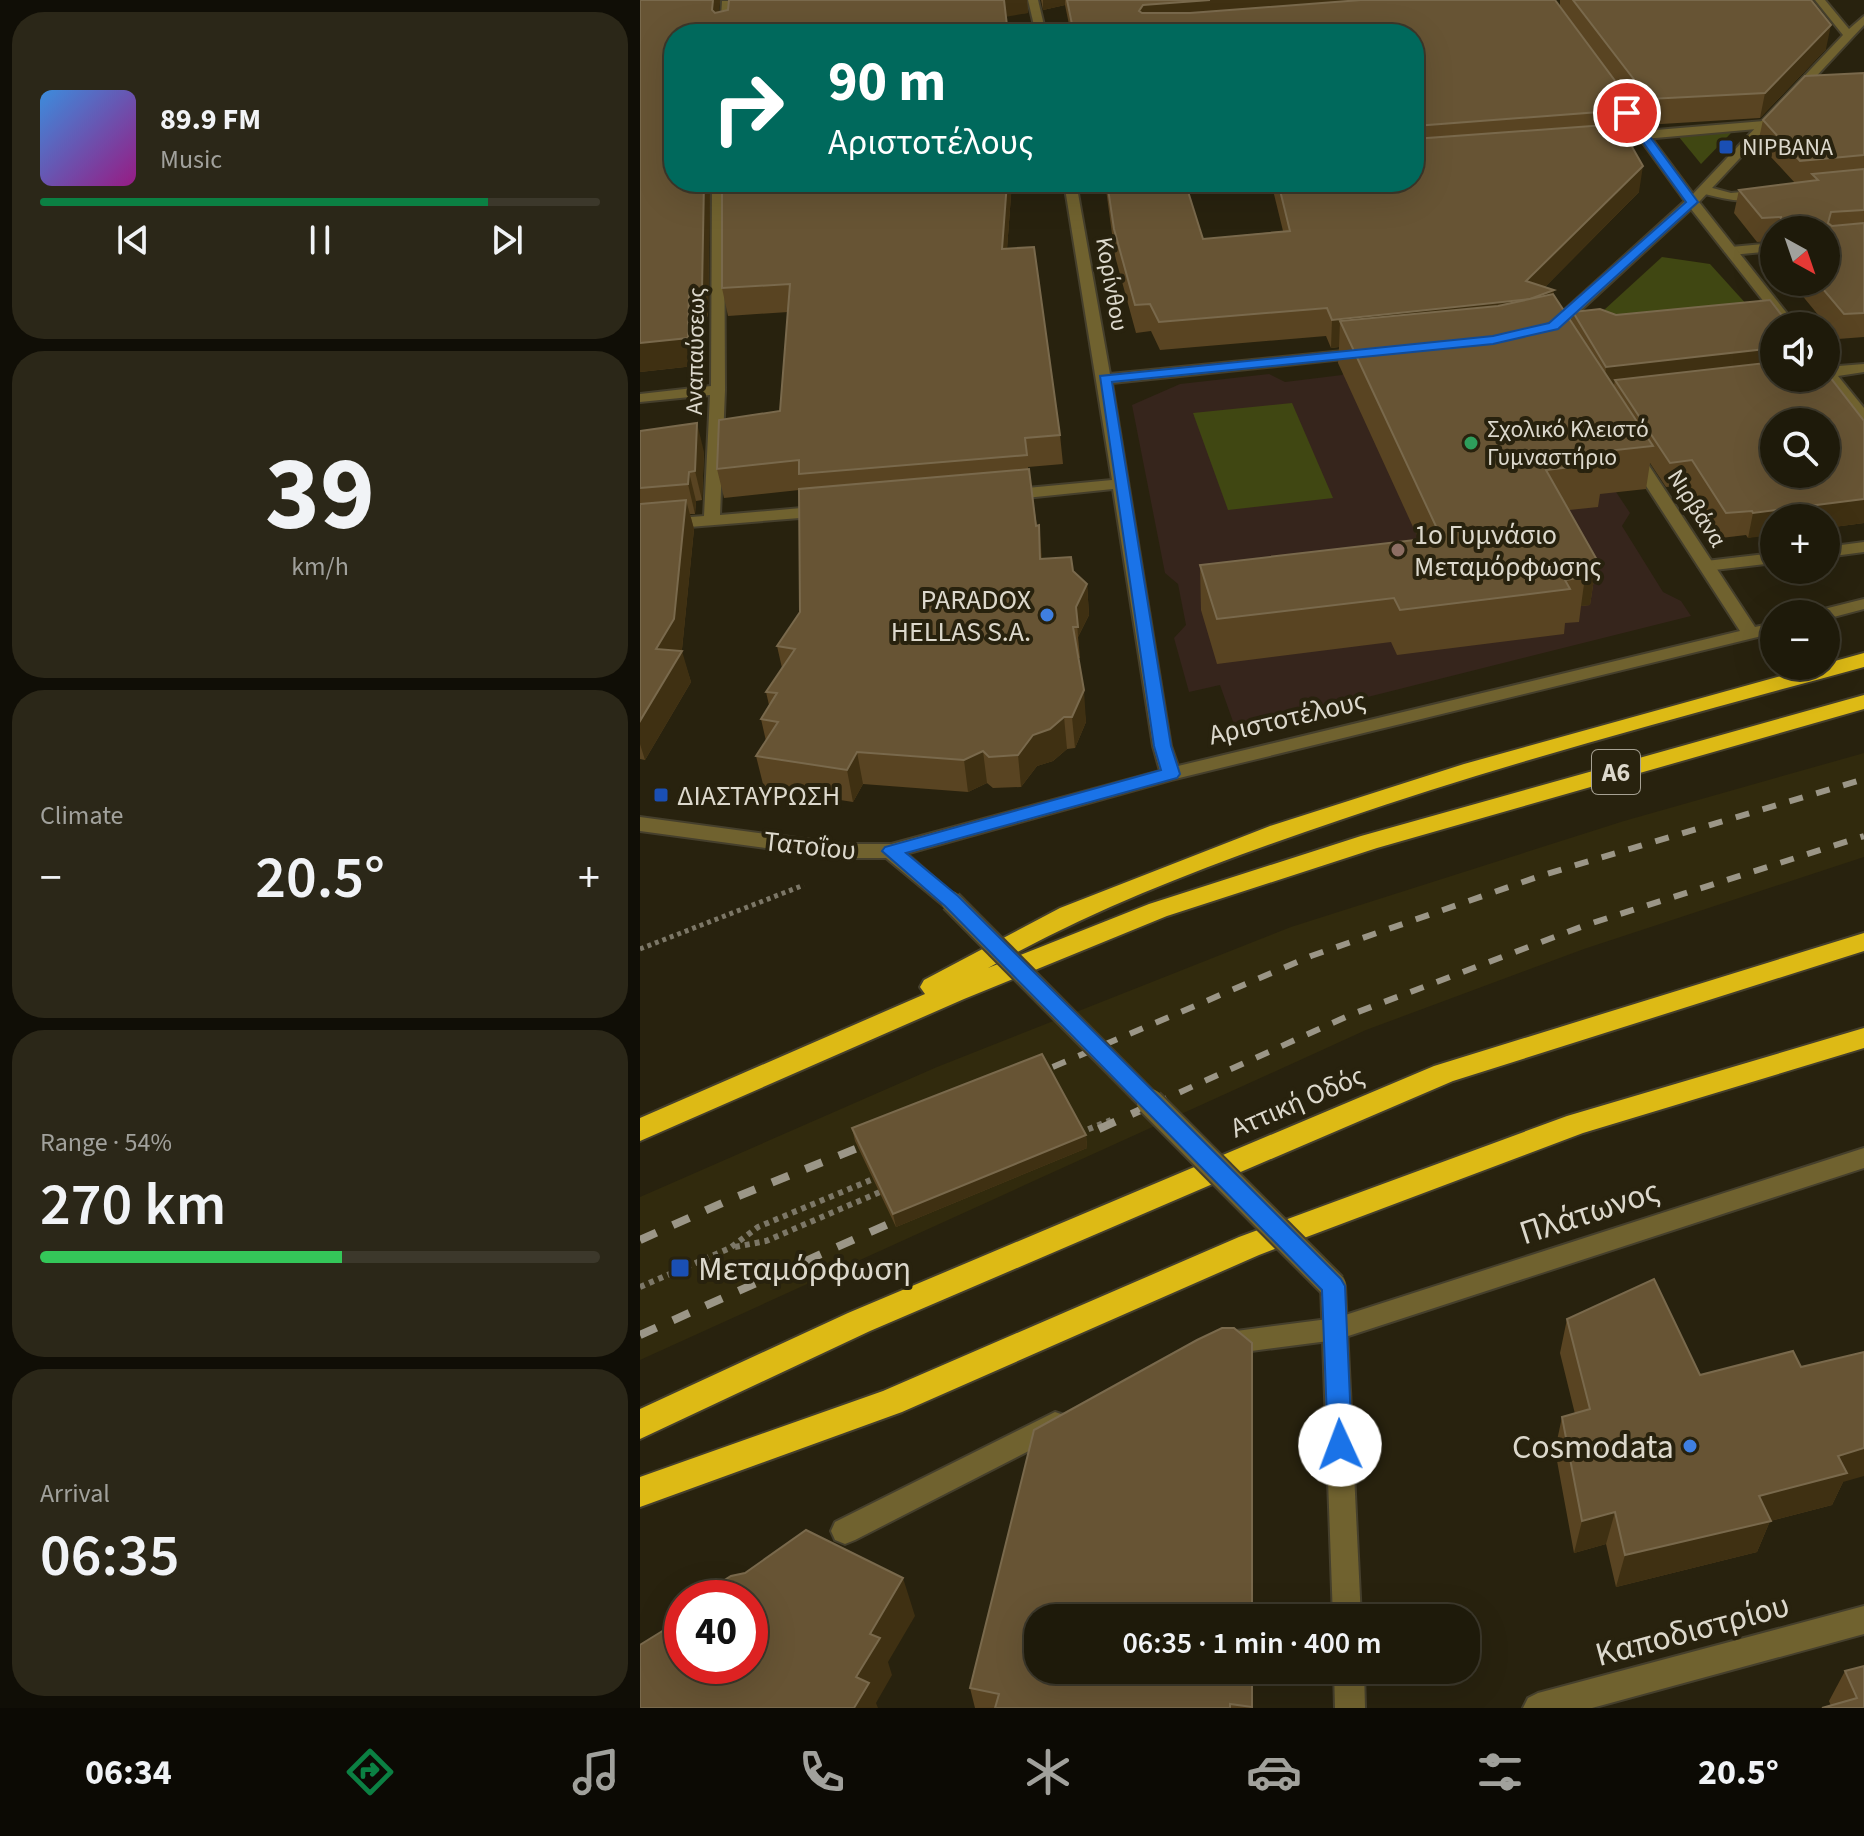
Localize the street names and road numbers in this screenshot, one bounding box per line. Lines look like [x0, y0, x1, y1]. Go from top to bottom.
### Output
street label: Κορίνθου [1086, 234, 1137, 334]
street label: Αναπαύσεως [677, 287, 714, 415]
street label: Νιρβάνα [1658, 462, 1735, 555]
street label: Αριστοτέλους [1205, 680, 1370, 755]
road number: Α6 [1592, 750, 1640, 794]
street label: Τατοΐου [762, 821, 858, 871]
street label: Αττική Οδός [1224, 1056, 1371, 1148]
street label: Πλάτωνος [1513, 1167, 1666, 1258]
street label: Καποδιστρίου [1590, 1581, 1795, 1680]

